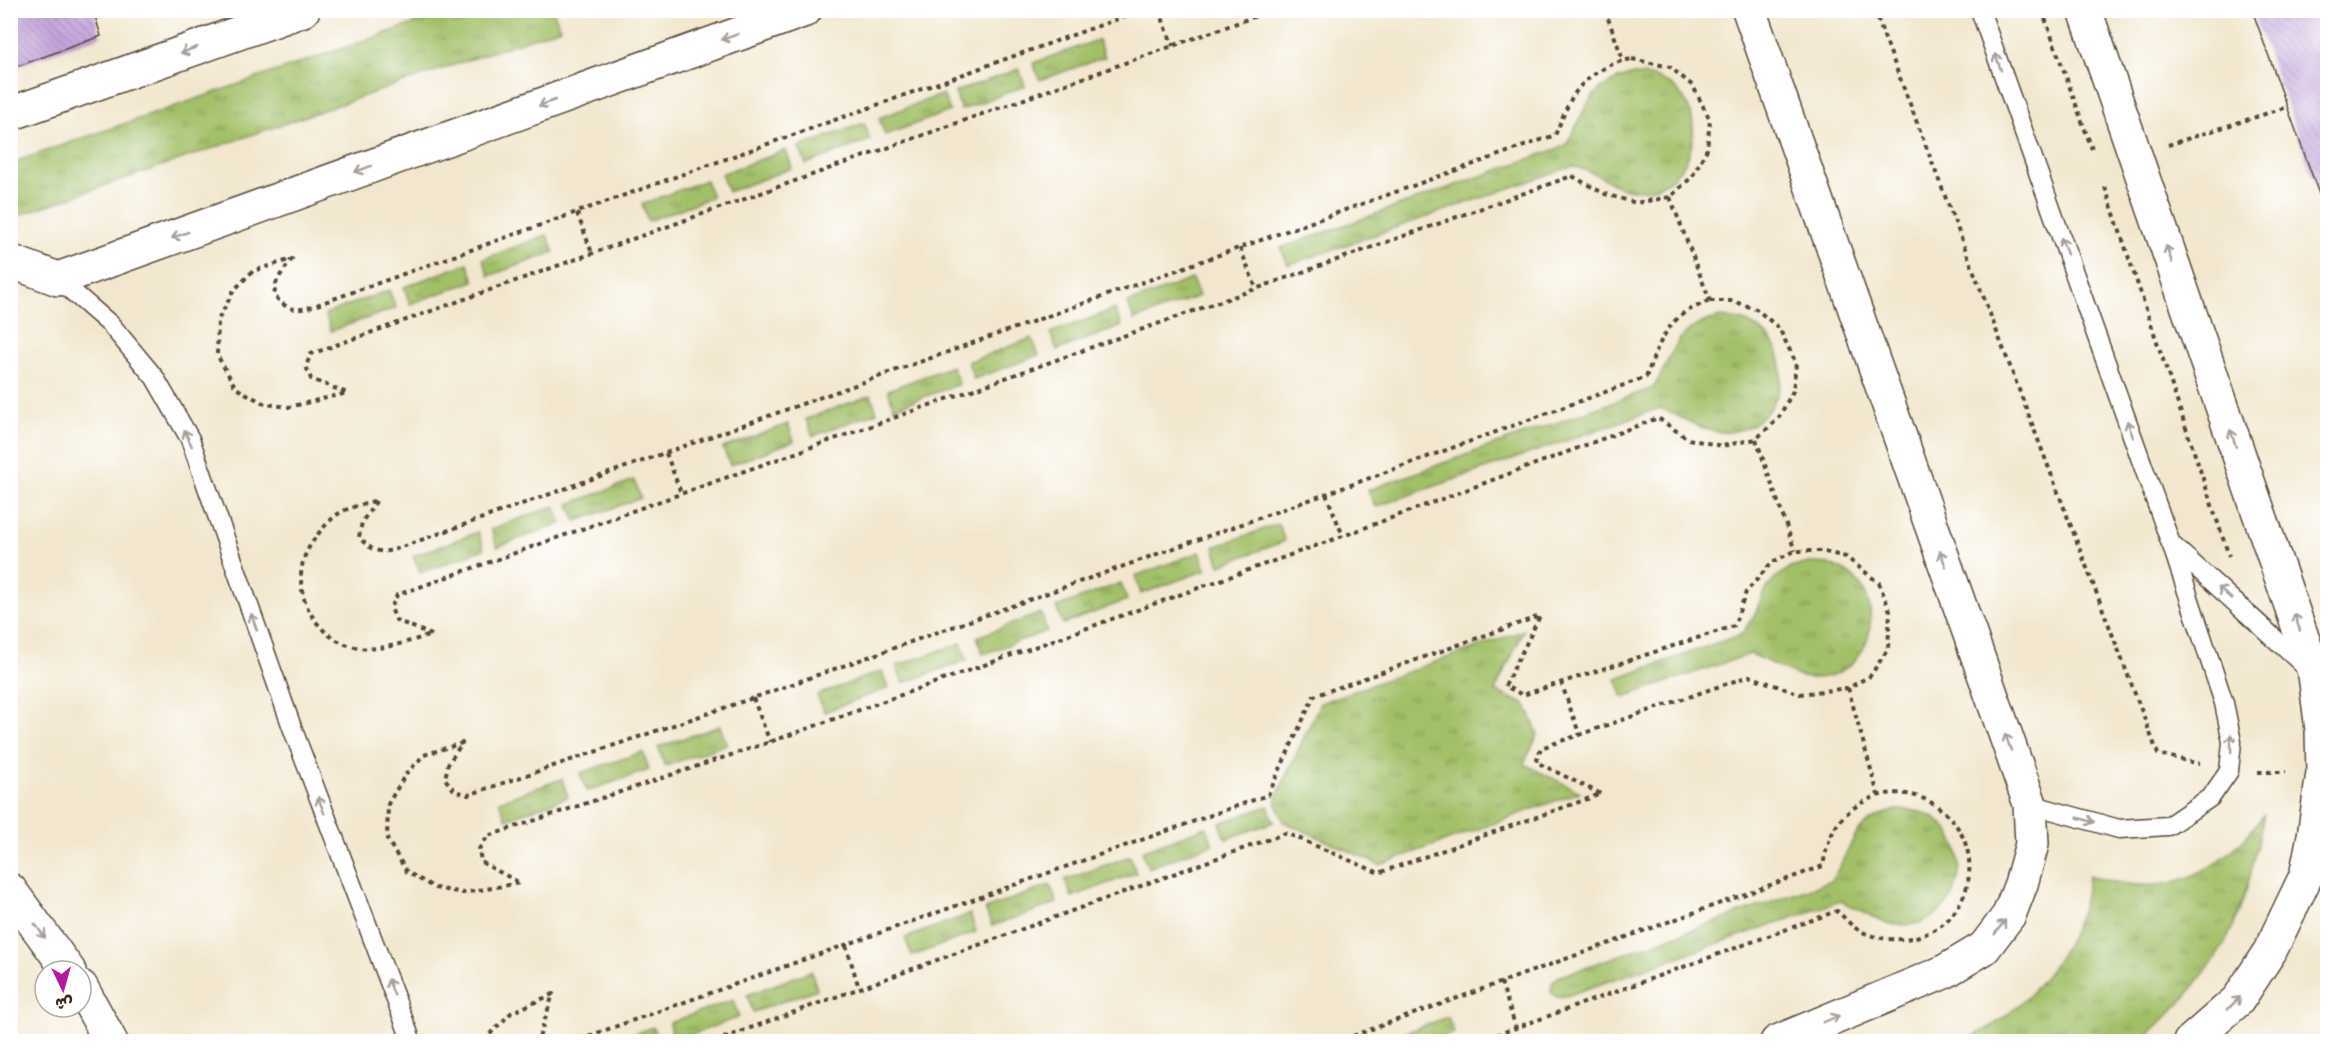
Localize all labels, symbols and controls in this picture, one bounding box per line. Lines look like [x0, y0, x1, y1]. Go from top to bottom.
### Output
one-way arrow [721, 33, 740, 44]
one-way arrow [180, 46, 198, 57]
one-way arrow [1992, 53, 2003, 72]
one-way arrow [538, 99, 556, 110]
one-way arrow [354, 165, 373, 176]
one-way arrow [171, 231, 189, 242]
one-way arrow [2058, 237, 2069, 255]
one-way arrow [2163, 245, 2174, 264]
one-way arrow [2124, 420, 2135, 439]
one-way arrow [2227, 429, 2238, 448]
one-way arrow [182, 430, 194, 448]
one-way arrow [1936, 550, 1947, 569]
one-way arrow [2218, 586, 2233, 600]
one-way arrow [248, 613, 259, 632]
one-way arrow [2290, 613, 2301, 632]
one-way arrow [2002, 733, 2013, 752]
one-way arrow [2225, 734, 2236, 754]
one-way arrow [315, 796, 326, 815]
one-way arrow [2076, 815, 2095, 826]
one-way arrow [1993, 919, 2006, 935]
one-way arrow [34, 922, 46, 938]
north arrow [33, 959, 93, 1019]
one-way arrow [385, 978, 396, 997]
text: ش [55, 992, 74, 1018]
one-way arrow [2226, 995, 2241, 1010]
one-way arrow [1822, 1013, 1840, 1024]

